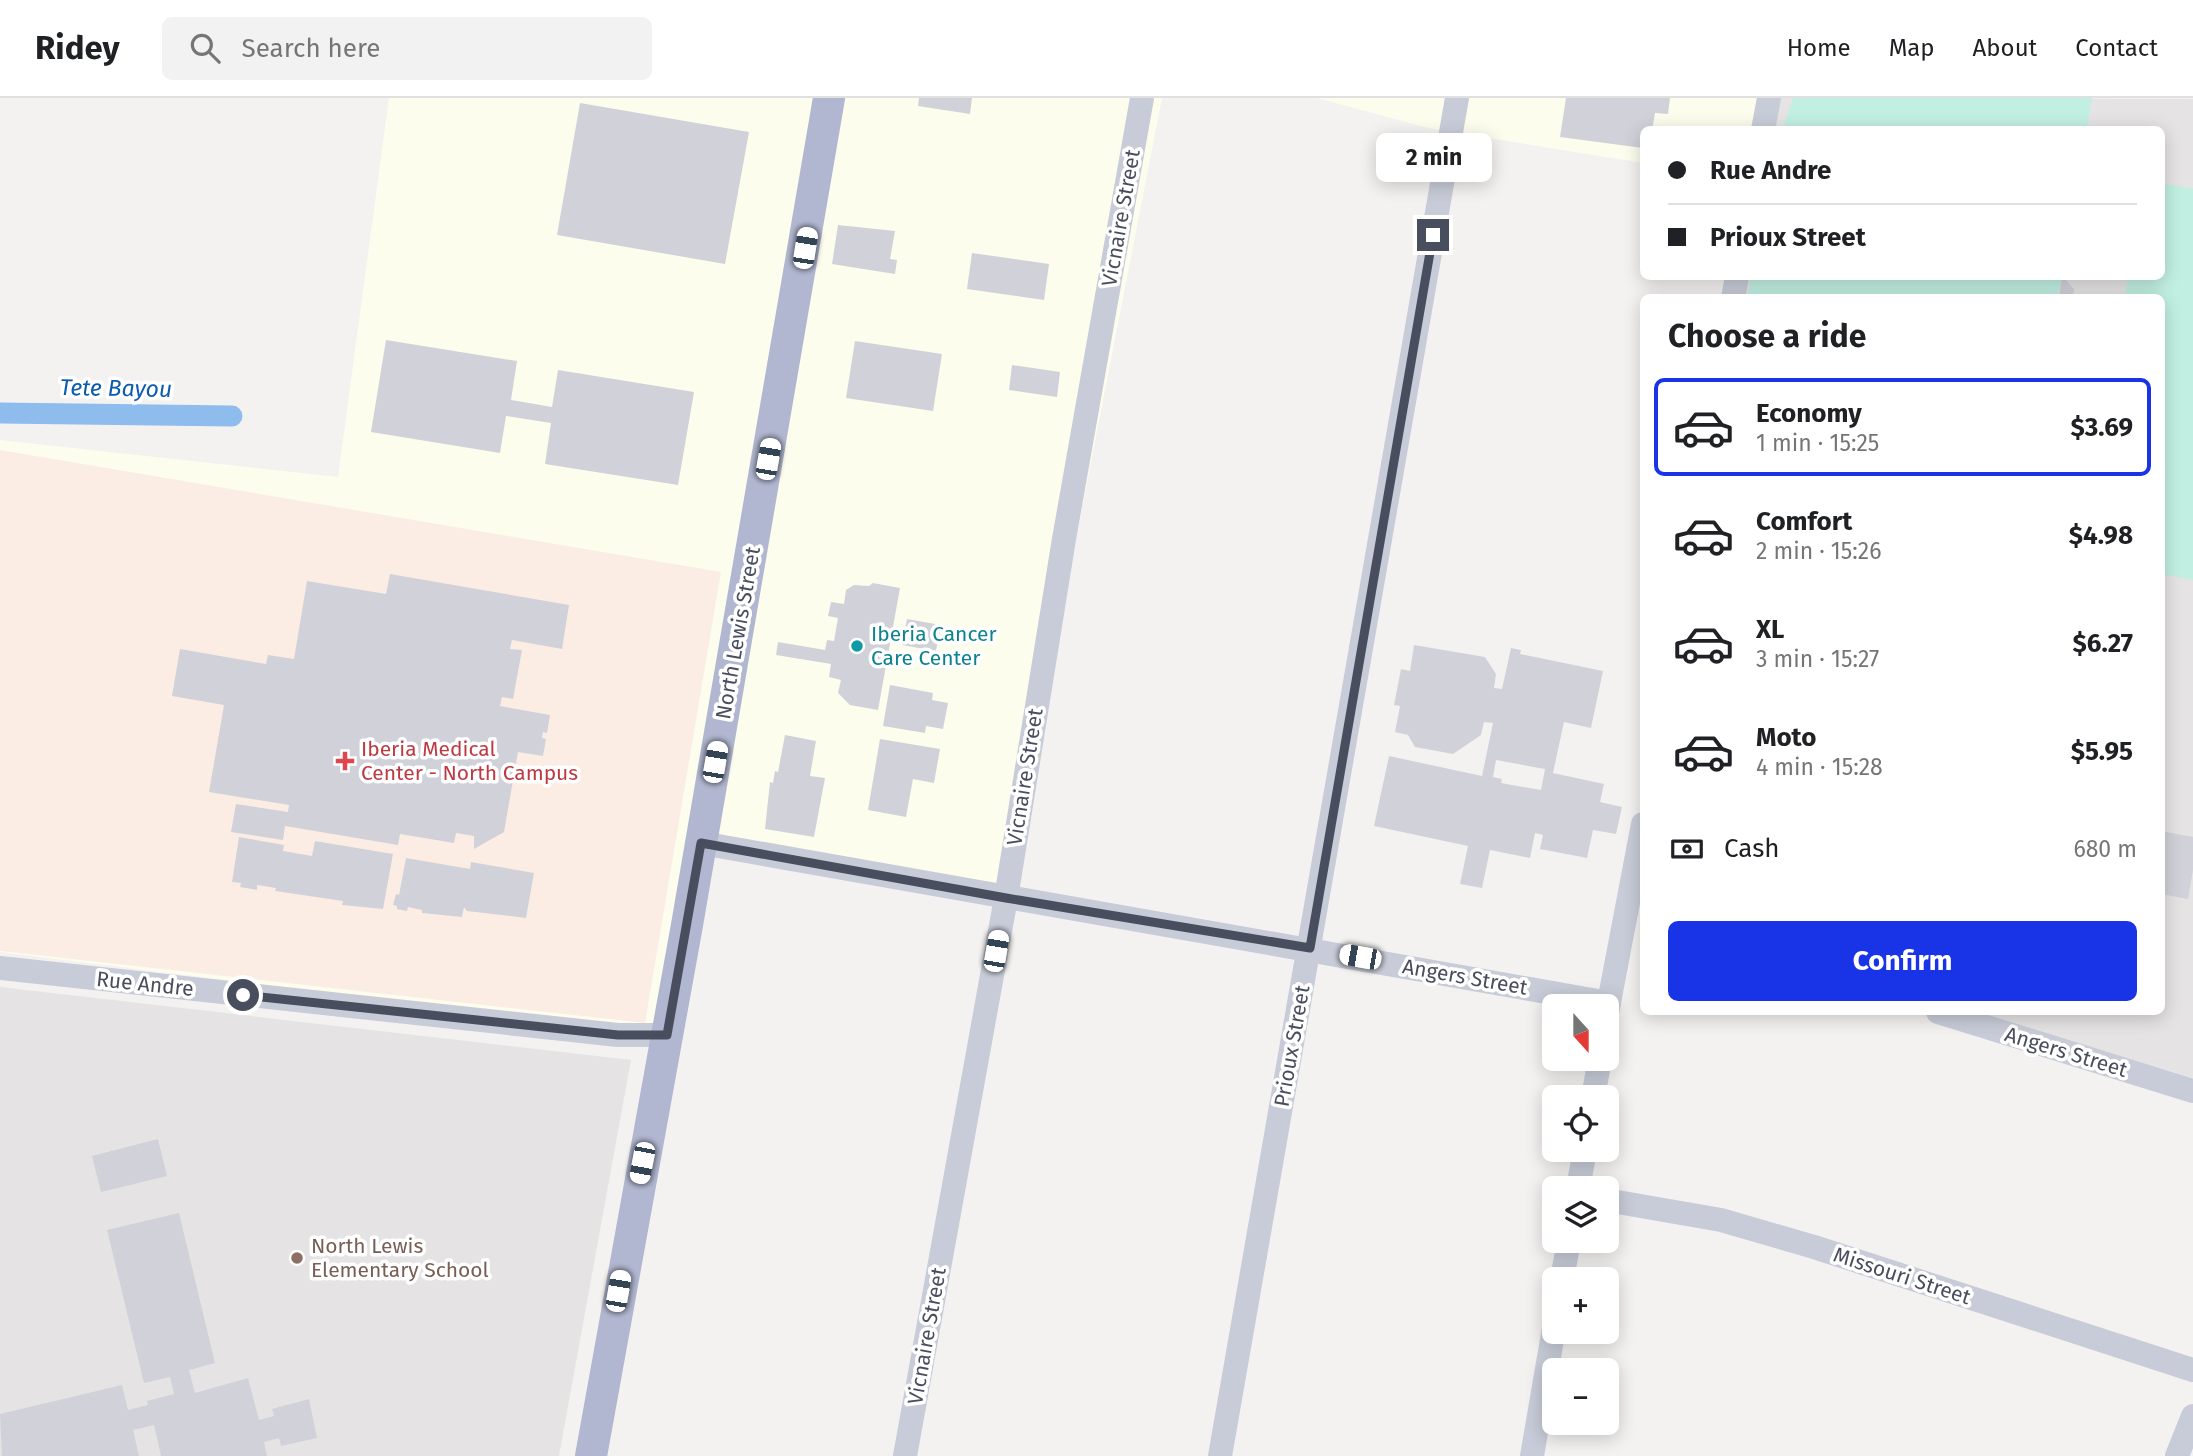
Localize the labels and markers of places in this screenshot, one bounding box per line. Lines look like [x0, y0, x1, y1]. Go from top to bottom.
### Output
place label: Iberia Cancer Care Center [871, 621, 997, 671]
marker: Iberia Cancer Care Center [849, 638, 865, 654]
place label: Iberia Medical Center - North Campus [361, 736, 578, 786]
marker: Iberia Medical Center - North Campus [335, 751, 355, 771]
place label: North Lewis Elementary School [311, 1233, 489, 1283]
marker: North Lewis Elementary School [289, 1250, 305, 1266]

